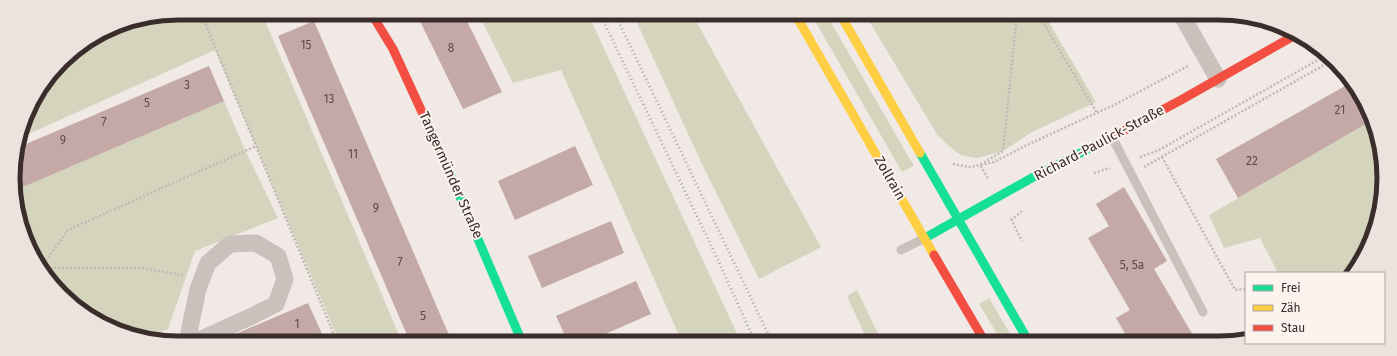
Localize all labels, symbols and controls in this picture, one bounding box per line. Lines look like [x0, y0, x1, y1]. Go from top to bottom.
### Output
house number: 15 [300, 38, 312, 52]
house number: 8 [448, 41, 455, 55]
house number: 3 [184, 78, 190, 92]
house number: 13 [323, 92, 335, 106]
house number: 5 [144, 96, 150, 110]
street label: Richard-Paulick-Straße [1031, 102, 1167, 184]
house number: 21 [1335, 103, 1345, 117]
street label: Tangermünder Straße [415, 109, 487, 241]
house number: 7 [101, 115, 107, 129]
house number: 9 [60, 133, 66, 147]
house number: 11 [348, 147, 358, 161]
street label: Zollrain [871, 153, 909, 203]
house number: 22 [1246, 154, 1258, 168]
house number: 9 [373, 201, 379, 215]
house number: 7 [397, 255, 403, 269]
house number: 5, 5a [1120, 258, 1144, 272]
legend [1245, 272, 1385, 344]
text: Frei [1281, 281, 1301, 295]
text: Zäh [1281, 301, 1301, 315]
house number: 5 [420, 309, 426, 323]
house number: 1 [294, 317, 300, 331]
text: Stau [1281, 321, 1305, 335]

